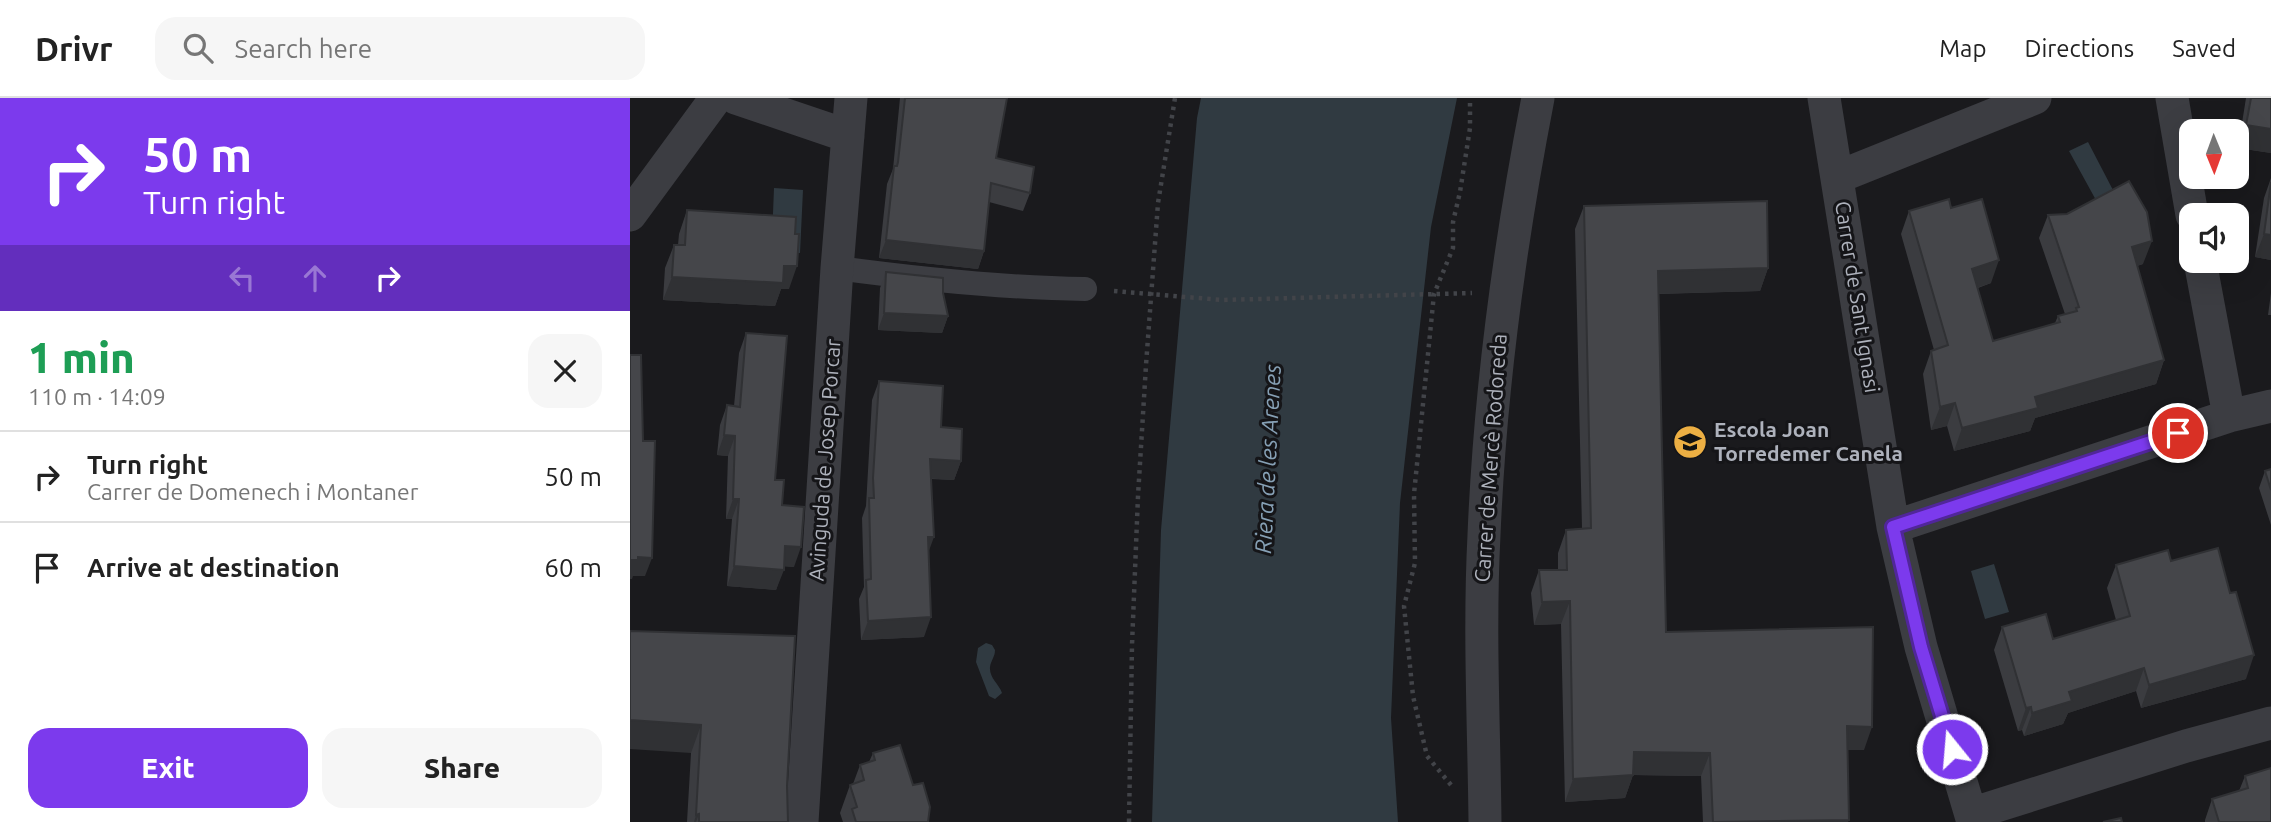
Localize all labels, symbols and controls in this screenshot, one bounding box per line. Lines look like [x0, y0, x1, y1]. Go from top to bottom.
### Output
search box [155, 17, 645, 80]
icon: search [179, 29, 217, 67]
text: Drivr [35, 30, 113, 67]
text: Search here [235, 34, 372, 63]
text: Map [1939, 35, 1986, 62]
text: Directions [2024, 35, 2134, 62]
text: Saved [2172, 35, 2236, 62]
north arrow [2179, 119, 2249, 189]
map controls [2179, 119, 2249, 273]
icon: right [28, 126, 119, 217]
text: 50 m [143, 126, 252, 181]
text: Turn right [143, 184, 285, 220]
street label: Carrer de Sant Ignasi [1831, 199, 1885, 395]
button: sound [2179, 203, 2249, 273]
icon: left [223, 259, 261, 297]
icon: ahead [296, 259, 334, 297]
icon: right [369, 259, 407, 297]
street label: Carrer de Mercè Rodoreda [1469, 333, 1511, 583]
text: 1 min [28, 334, 135, 381]
button: close [528, 334, 602, 408]
street label: Avinguda de Josep Porcar [804, 338, 844, 582]
water label: Riera de les Arenes [1250, 363, 1285, 554]
text: 110 m · 14:09 [28, 384, 166, 409]
pin [2148, 403, 2208, 463]
icon: arrive [2159, 414, 2197, 452]
place label: Escola Joan Torredemer Canela [1714, 417, 1903, 465]
school or university icon: Escola Joan Torredemer Canela [1671, 423, 1709, 461]
text: Turn right [87, 450, 208, 479]
icon: right [28, 458, 66, 496]
text: 50 m [544, 462, 602, 491]
text: Carrer de Domenech i Montaner [87, 479, 418, 504]
icon: arrive [28, 549, 66, 587]
text: Arrive at destination [87, 553, 340, 582]
text: 60 m [544, 553, 602, 582]
position arrow [1915, 712, 1989, 786]
button: Exit [28, 728, 308, 808]
button: Share [322, 728, 602, 808]

